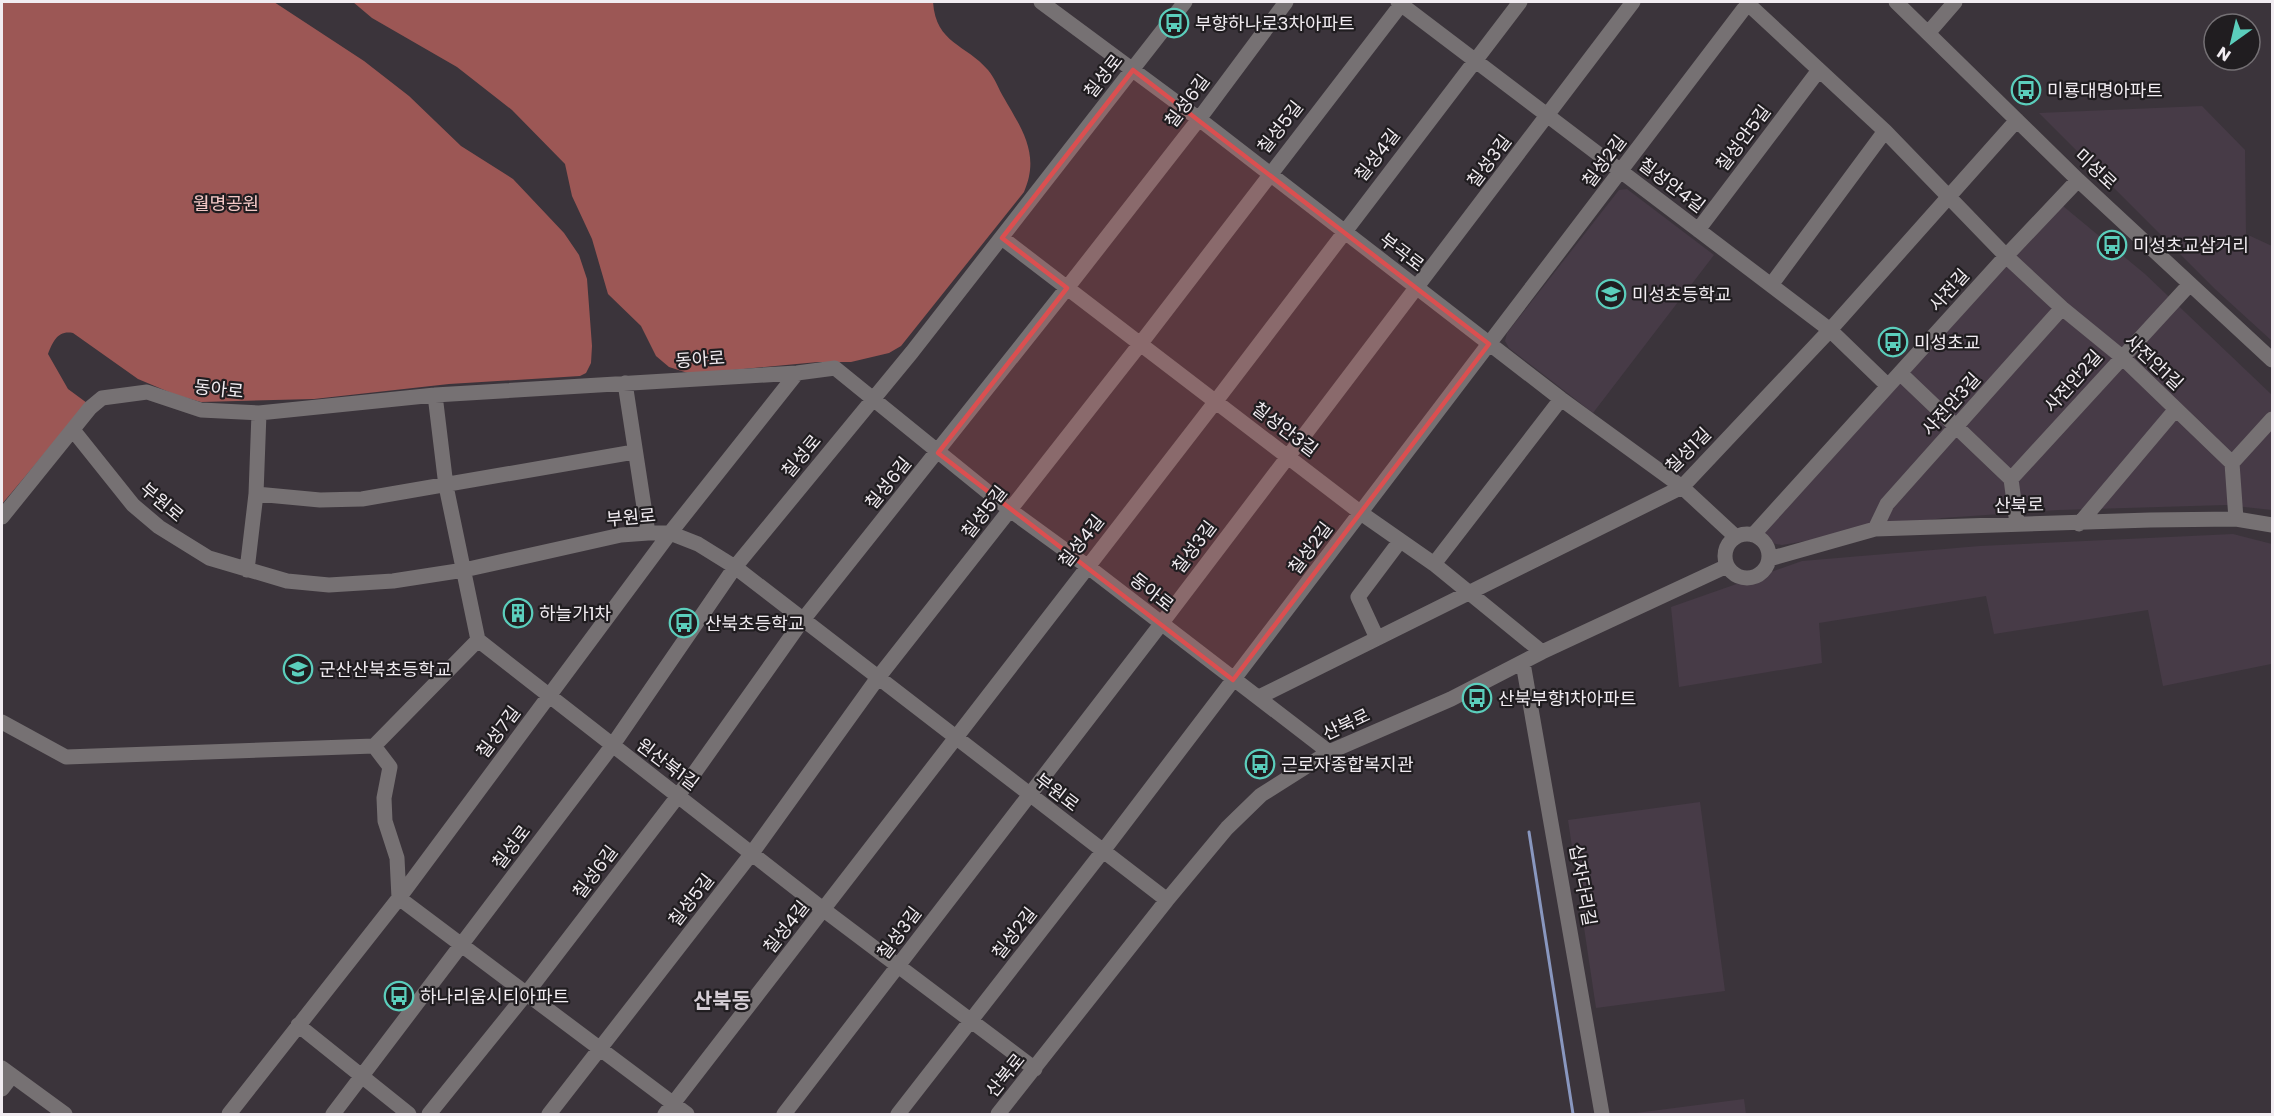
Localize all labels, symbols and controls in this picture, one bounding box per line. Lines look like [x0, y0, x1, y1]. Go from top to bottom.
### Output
bus stop icon: 부향하나로3차아파트 [1158, 7, 1190, 39]
place label: 부향하나로3차아파트 [1195, 11, 1355, 36]
north arrow [2202, 12, 2262, 72]
text: N [2212, 41, 2235, 67]
street label: 칠성로 [1078, 49, 1128, 103]
street label: 칠성6길 [1159, 69, 1215, 133]
bus stop icon: 미룡대명아파트 [2010, 74, 2042, 106]
place label: 미룡대명아파트 [2047, 78, 2163, 103]
street label: 칠성5길 [1251, 95, 1309, 159]
street label: 칠성안5길 [1710, 100, 1776, 176]
street label: 칠성4길 [1348, 123, 1406, 187]
street label: 칠성3길 [1461, 129, 1517, 193]
street label: 칠성2길 [1576, 130, 1632, 192]
street label: 미성로 [2069, 143, 2123, 195]
street label: 칠성안4길 [1634, 152, 1710, 218]
park label: 월명공원 [193, 191, 259, 216]
street label: 부곡로 [1375, 227, 1429, 277]
bus stop icon: 미성초교삼거리 [2096, 229, 2128, 261]
place label: 미성초교삼거리 [2133, 233, 2249, 258]
street label: 사전길 [1923, 263, 1975, 317]
school or university icon: 미성초등학교 [1595, 278, 1627, 310]
place label: 미성초등학교 [1632, 282, 1731, 307]
bus stop icon: 미성초교 [1877, 326, 1909, 358]
street label: 사전안1길 [2119, 328, 2189, 396]
place label: 미성초교 [1914, 330, 1980, 355]
street label: 사전안2길 [2038, 344, 2108, 418]
street label: 동아로 [674, 345, 726, 373]
street label: 사전안3길 [1916, 367, 1986, 441]
street label: 동아로 [193, 374, 245, 404]
street label: 칠성안3길 [1247, 396, 1323, 462]
street label: 칠성1길 [1660, 422, 1716, 478]
street label: 칠성로 [775, 429, 827, 483]
street label: 칠성6길 [859, 451, 917, 515]
street label: 부원로 [135, 476, 189, 528]
street label: 칠성5길 [955, 480, 1013, 544]
street label: 산북로 [1994, 492, 2044, 518]
street label: 부원로 [605, 502, 657, 532]
street label: 칠성4길 [1052, 509, 1110, 573]
street label: 칠성3길 [1166, 515, 1222, 579]
street label: 칠성2길 [1282, 517, 1338, 579]
street label: 동아로 [1125, 567, 1179, 617]
building icon: 하늘가1차 [502, 597, 534, 629]
place label: 하늘가1차 [539, 601, 611, 626]
bus stop icon: 산북초등학교 [668, 607, 700, 639]
place label: 산북초등학교 [705, 611, 804, 636]
school or university icon: 군산산북초등학교 [282, 653, 314, 685]
place label: 군산산북초등학교 [319, 657, 451, 682]
bus stop icon: 산북부향1차아파트 [1461, 682, 1493, 714]
place label: 산북부향1차아파트 [1498, 686, 1636, 711]
street label: 칠성7길 [470, 701, 526, 763]
street label: 산북로 [1318, 702, 1374, 746]
street label: 원산북1길 [632, 732, 704, 796]
bus stop icon: 근로자종합복지관 [1244, 748, 1276, 780]
place label: 근로자종합복지관 [1281, 752, 1414, 777]
street label: 부원로 [1030, 767, 1084, 817]
street label: 칠성로 [486, 820, 536, 874]
street label: 칠성6길 [567, 840, 623, 904]
street label: 십자다리길 [1563, 842, 1603, 928]
street label: 칠성5길 [662, 868, 720, 932]
street label: 칠성4길 [757, 895, 815, 959]
street label: 칠성3길 [871, 901, 927, 965]
street label: 칠성2길 [986, 902, 1042, 964]
bus stop icon: 하나리움시티아파트 [383, 980, 415, 1012]
place label: 하나리움시티아파트 [420, 984, 569, 1009]
district label: 산북동 [693, 986, 751, 1015]
street label: 산북로 [980, 1048, 1030, 1102]

